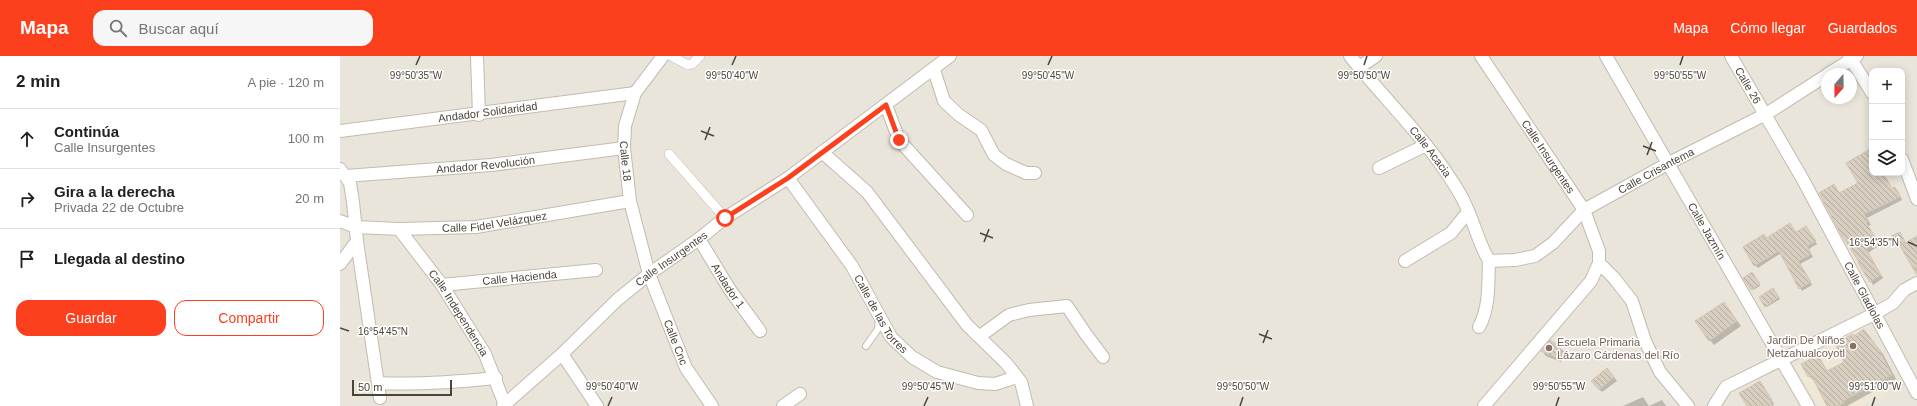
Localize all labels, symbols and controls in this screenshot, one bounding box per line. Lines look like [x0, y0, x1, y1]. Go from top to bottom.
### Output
search box [93, 10, 373, 46]
text: Mapa [20, 17, 69, 38]
icon: search [107, 17, 129, 39]
text: Buscar aquí [139, 20, 219, 37]
text: Mapa [1673, 20, 1708, 36]
text: Cómo llegar [1730, 20, 1806, 36]
text: Guardados [1828, 20, 1897, 36]
street label: Calle 26 [1733, 65, 1763, 106]
north arrow [1821, 68, 1857, 104]
map controls [1869, 68, 1905, 176]
button: + [1869, 68, 1905, 104]
text: 99°50'35"W [390, 70, 443, 81]
text: 99°50'40"W [706, 70, 759, 81]
text: 99°50'45"W [1022, 70, 1075, 81]
text: 99°50'50"W [1338, 70, 1391, 81]
text: 99°50'55"W [1654, 70, 1707, 81]
text: 2 min [16, 72, 60, 91]
text: A pie · 120 m [247, 75, 324, 90]
street label: Andador Solidaridad [438, 100, 538, 124]
button: − [1869, 104, 1905, 140]
street label: Calle Insurgentes [1519, 118, 1577, 196]
text: Continúa [54, 123, 119, 140]
street label: Calle Acacia [1407, 124, 1454, 180]
icon: ahead [16, 128, 38, 150]
text: 100 m [288, 131, 324, 146]
route end [890, 131, 908, 149]
text: Calle Insurgentes [54, 140, 155, 155]
button: layers [1869, 140, 1905, 176]
street label: Calle 18 [618, 141, 634, 182]
street label: Calle Crisantema [1616, 145, 1697, 196]
street label: Andador Revolución [436, 153, 536, 175]
text: Gira a la derecha [54, 183, 175, 200]
icon: right [16, 188, 38, 210]
text: 20 m [295, 191, 324, 206]
text: Privada 22 de Octubre [54, 200, 184, 215]
street label: Calle Jazmín [1686, 200, 1728, 262]
street label: Calle Fidel Velázquez [442, 209, 548, 234]
route start [716, 209, 734, 227]
street label: Calle Insurgentes [633, 228, 710, 289]
text: 16°54'35"N [1849, 237, 1899, 248]
icon: arrive [16, 248, 38, 270]
text: Llegada al destino [54, 250, 185, 267]
street label: Calle Gladiolas [1842, 260, 1888, 331]
street label: Andador 1 [709, 261, 747, 310]
street label: Calle Independencia [426, 267, 491, 359]
street label: Calle Hacienda [482, 268, 558, 287]
street label: Calle de las Torres [852, 272, 910, 356]
button: Guardar [16, 300, 166, 336]
button: Compartir [174, 300, 324, 336]
street label: Calle Cnc [662, 318, 690, 367]
text: 16°54'45"N [358, 326, 408, 337]
place label: Jardin De Niños Netzahualcoyotl [1767, 334, 1845, 359]
place label: Escuela Primaria Lázaro Cárdenas del Río [1557, 336, 1679, 361]
marker: Jardin De Niños Netzahualcoyotl [1848, 341, 1858, 351]
marker: Escuela Primaria Lázaro Cárdenas del Río [1544, 343, 1554, 353]
scale bar [352, 378, 452, 397]
text: 50 m [358, 381, 382, 393]
text: 99°50'40"W [586, 381, 639, 392]
text: 99°50'45"W [902, 381, 955, 392]
text: 99°50'50"W [1217, 381, 1270, 392]
text: 99°50'55"W [1533, 381, 1586, 392]
text: 99°51'00"W [1849, 381, 1902, 392]

